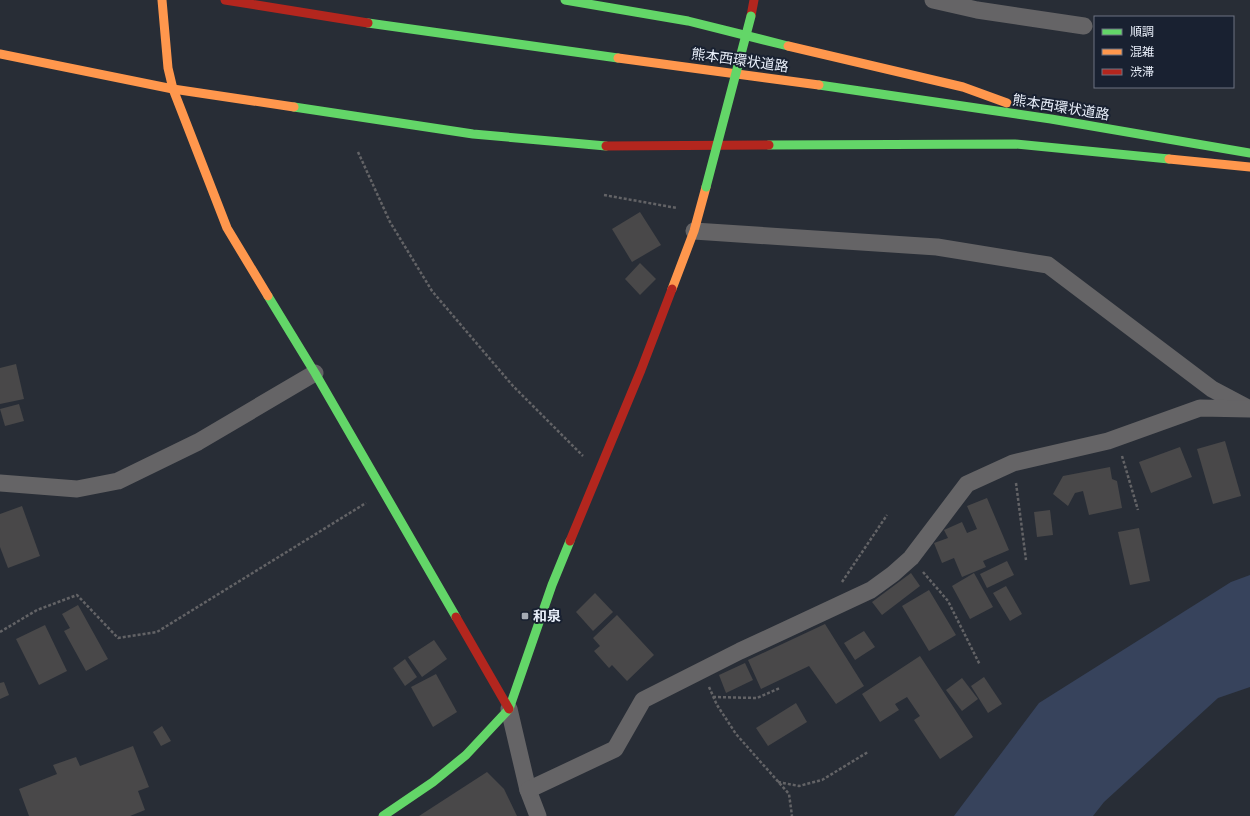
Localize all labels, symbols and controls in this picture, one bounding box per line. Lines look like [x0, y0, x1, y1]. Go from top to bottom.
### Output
legend [1094, 16, 1234, 88]
text: 順調 [1130, 25, 1154, 39]
street label: 熊本西環状道路 [690, 45, 790, 75]
text: 混雑 [1130, 45, 1154, 59]
text: 渋滞 [1130, 65, 1154, 79]
street label: 熊本西環状道路 [1011, 91, 1111, 123]
place label: 和泉 [533, 608, 561, 624]
marker: 和泉 [520, 611, 530, 621]

